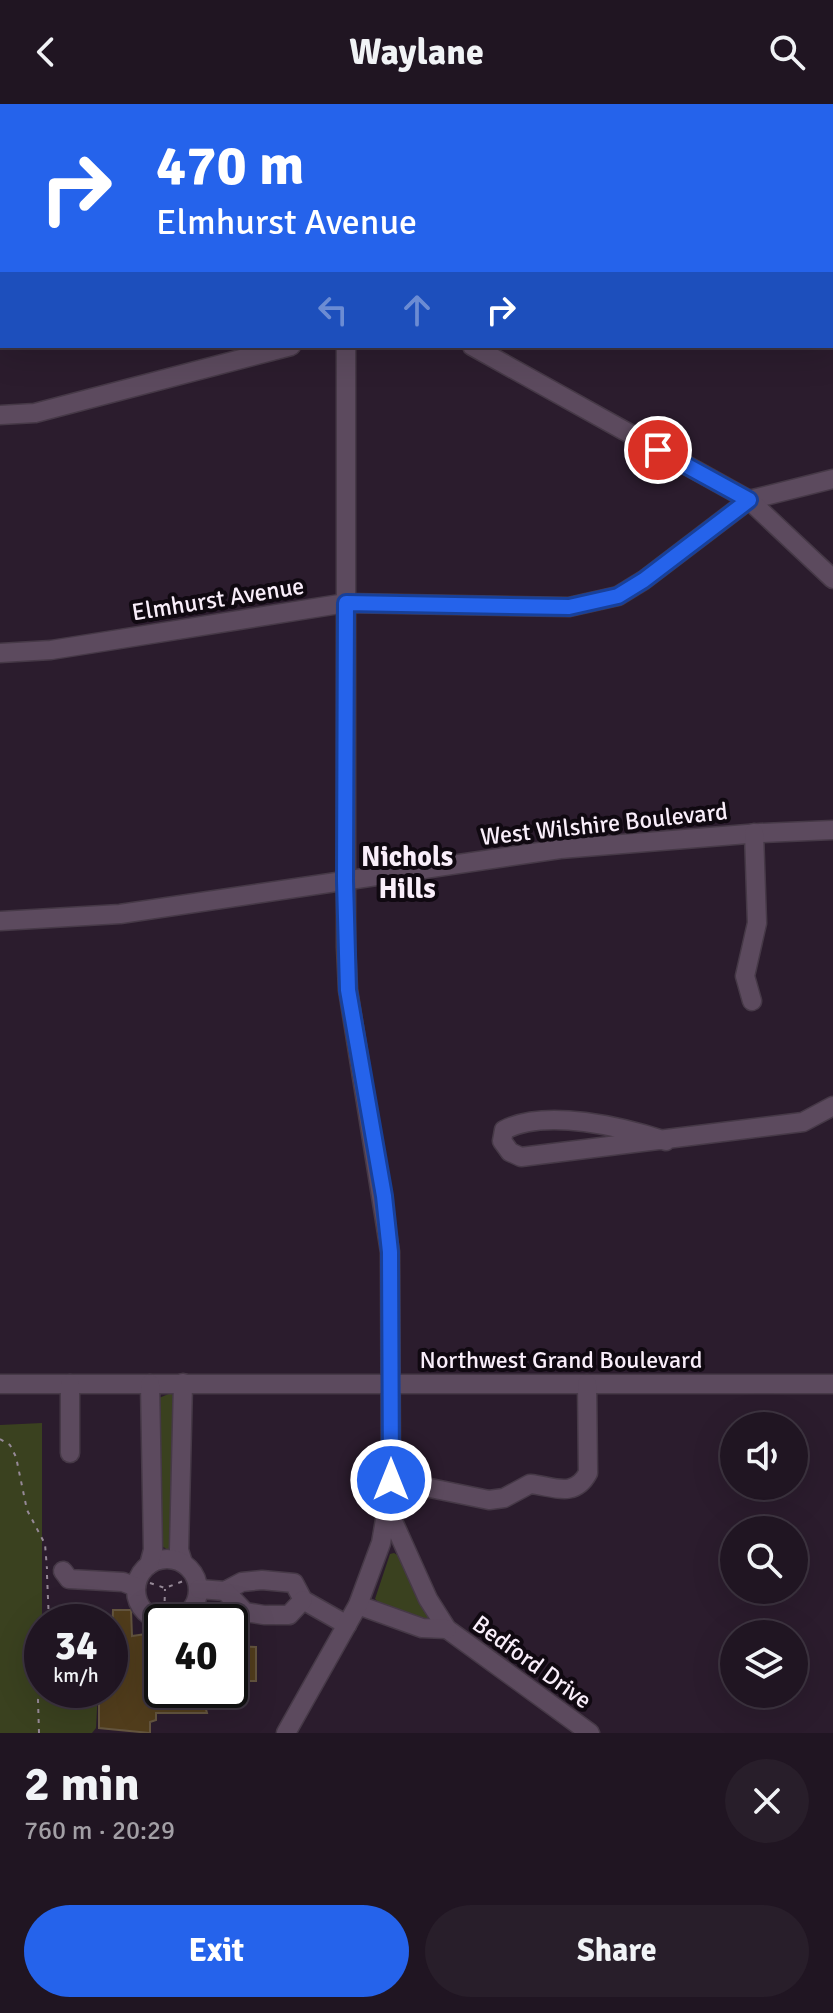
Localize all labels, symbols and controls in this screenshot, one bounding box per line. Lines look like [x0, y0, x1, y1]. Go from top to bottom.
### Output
icon: back [24, 30, 68, 74]
text: Waylane [349, 30, 484, 75]
icon: search [765, 30, 809, 74]
text: 470 m [156, 131, 304, 200]
icon: right [24, 136, 128, 240]
text: Elmhurst Avenue [156, 200, 417, 245]
icon: left [311, 288, 355, 332]
icon: ahead [395, 288, 439, 332]
icon: right [479, 288, 523, 332]
pin [624, 416, 692, 484]
icon: arrive [636, 428, 680, 472]
street label: Elmhurst Avenue [130, 571, 306, 627]
street label: West Wilshire Boulevard [479, 796, 729, 852]
district label: Nichols Hills [361, 840, 453, 906]
street label: Northwest Grand Boulevard [420, 1345, 702, 1375]
map controls [720, 1412, 808, 1708]
button: sound [720, 1412, 808, 1500]
position arrow [349, 1438, 433, 1522]
button: search [720, 1516, 808, 1604]
speed limit sign: 40 [144, 1604, 248, 1708]
street label: Bedford Drive [467, 1609, 597, 1715]
button: layers [720, 1620, 808, 1708]
text: 34 [54, 1621, 98, 1671]
text: km/h [53, 1663, 99, 1688]
text: 2 min [24, 1755, 140, 1814]
button: close [725, 1759, 809, 1843]
text: 760 m · 20:29 [24, 1815, 175, 1847]
button: Exit [24, 1905, 409, 1997]
button: Share [425, 1905, 809, 1997]

